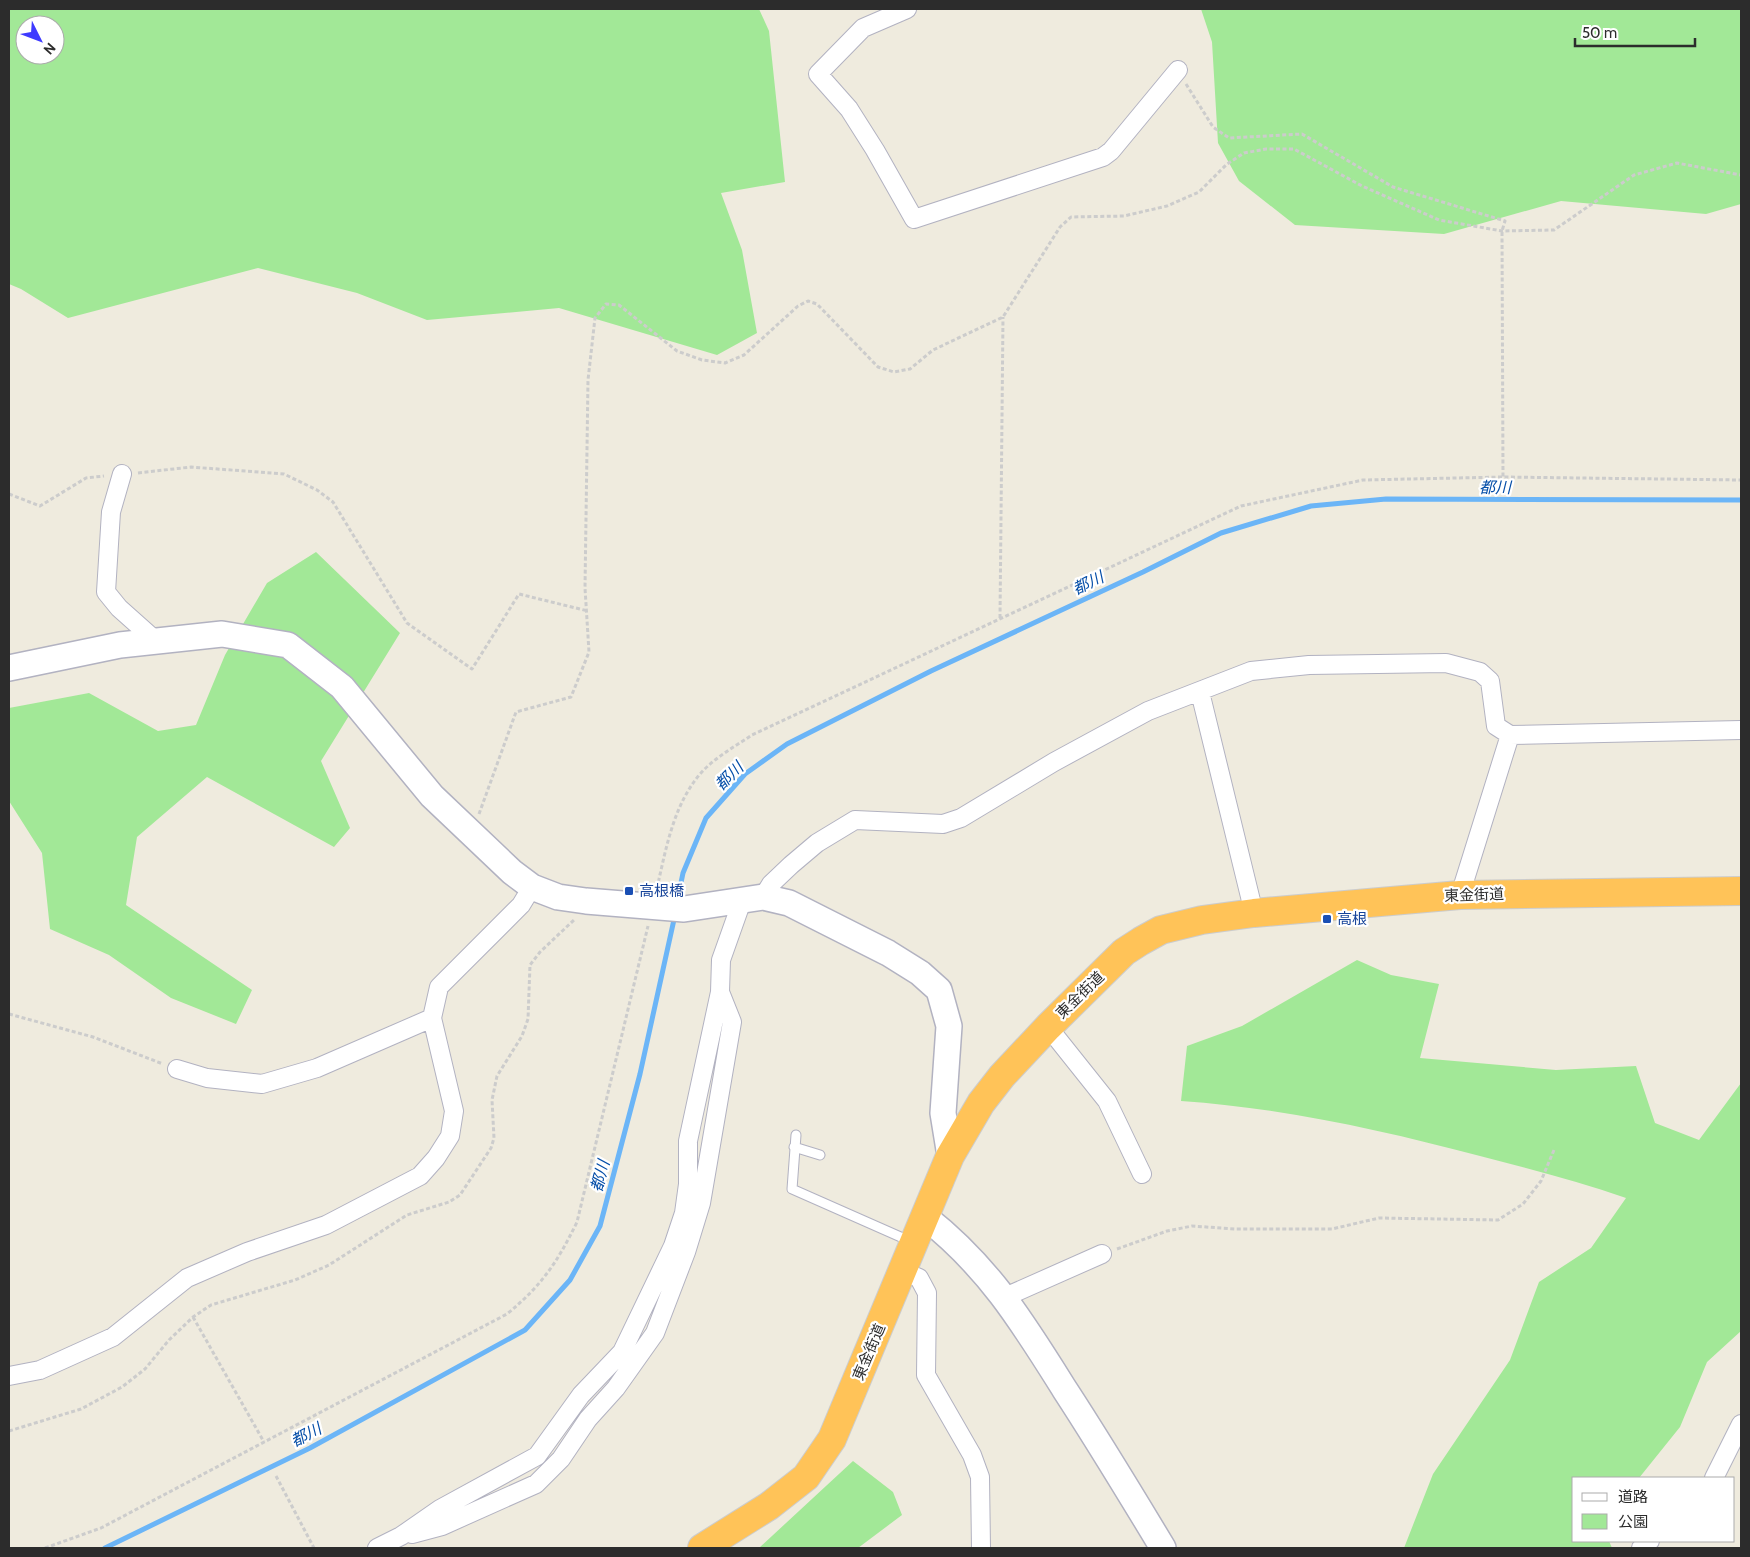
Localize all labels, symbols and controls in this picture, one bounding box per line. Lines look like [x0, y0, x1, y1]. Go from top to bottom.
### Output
north arrow [15, 15, 65, 65]
scale bar [1575, 15, 1695, 47]
text: 50 m [1582, 24, 1617, 42]
text: N [40, 39, 60, 58]
water label: 都川 [1479, 478, 1513, 497]
water label: 都川 [1069, 567, 1108, 599]
water label: 都川 [711, 757, 748, 794]
place label: 高根橋 [639, 882, 684, 900]
marker: 高根橋 [623, 885, 635, 897]
street label: 東金街道 [1444, 885, 1504, 905]
place label: 高根 [1337, 910, 1367, 928]
marker: 高根 [1321, 913, 1333, 925]
street label: 東金街道 [1052, 968, 1108, 1022]
water label: 都川 [587, 1156, 614, 1194]
street label: 東金街道 [849, 1321, 889, 1383]
water label: 都川 [287, 1418, 326, 1451]
legend [1572, 1477, 1735, 1542]
text: 道路 [1618, 1488, 1648, 1506]
text: 公園 [1618, 1513, 1648, 1531]

